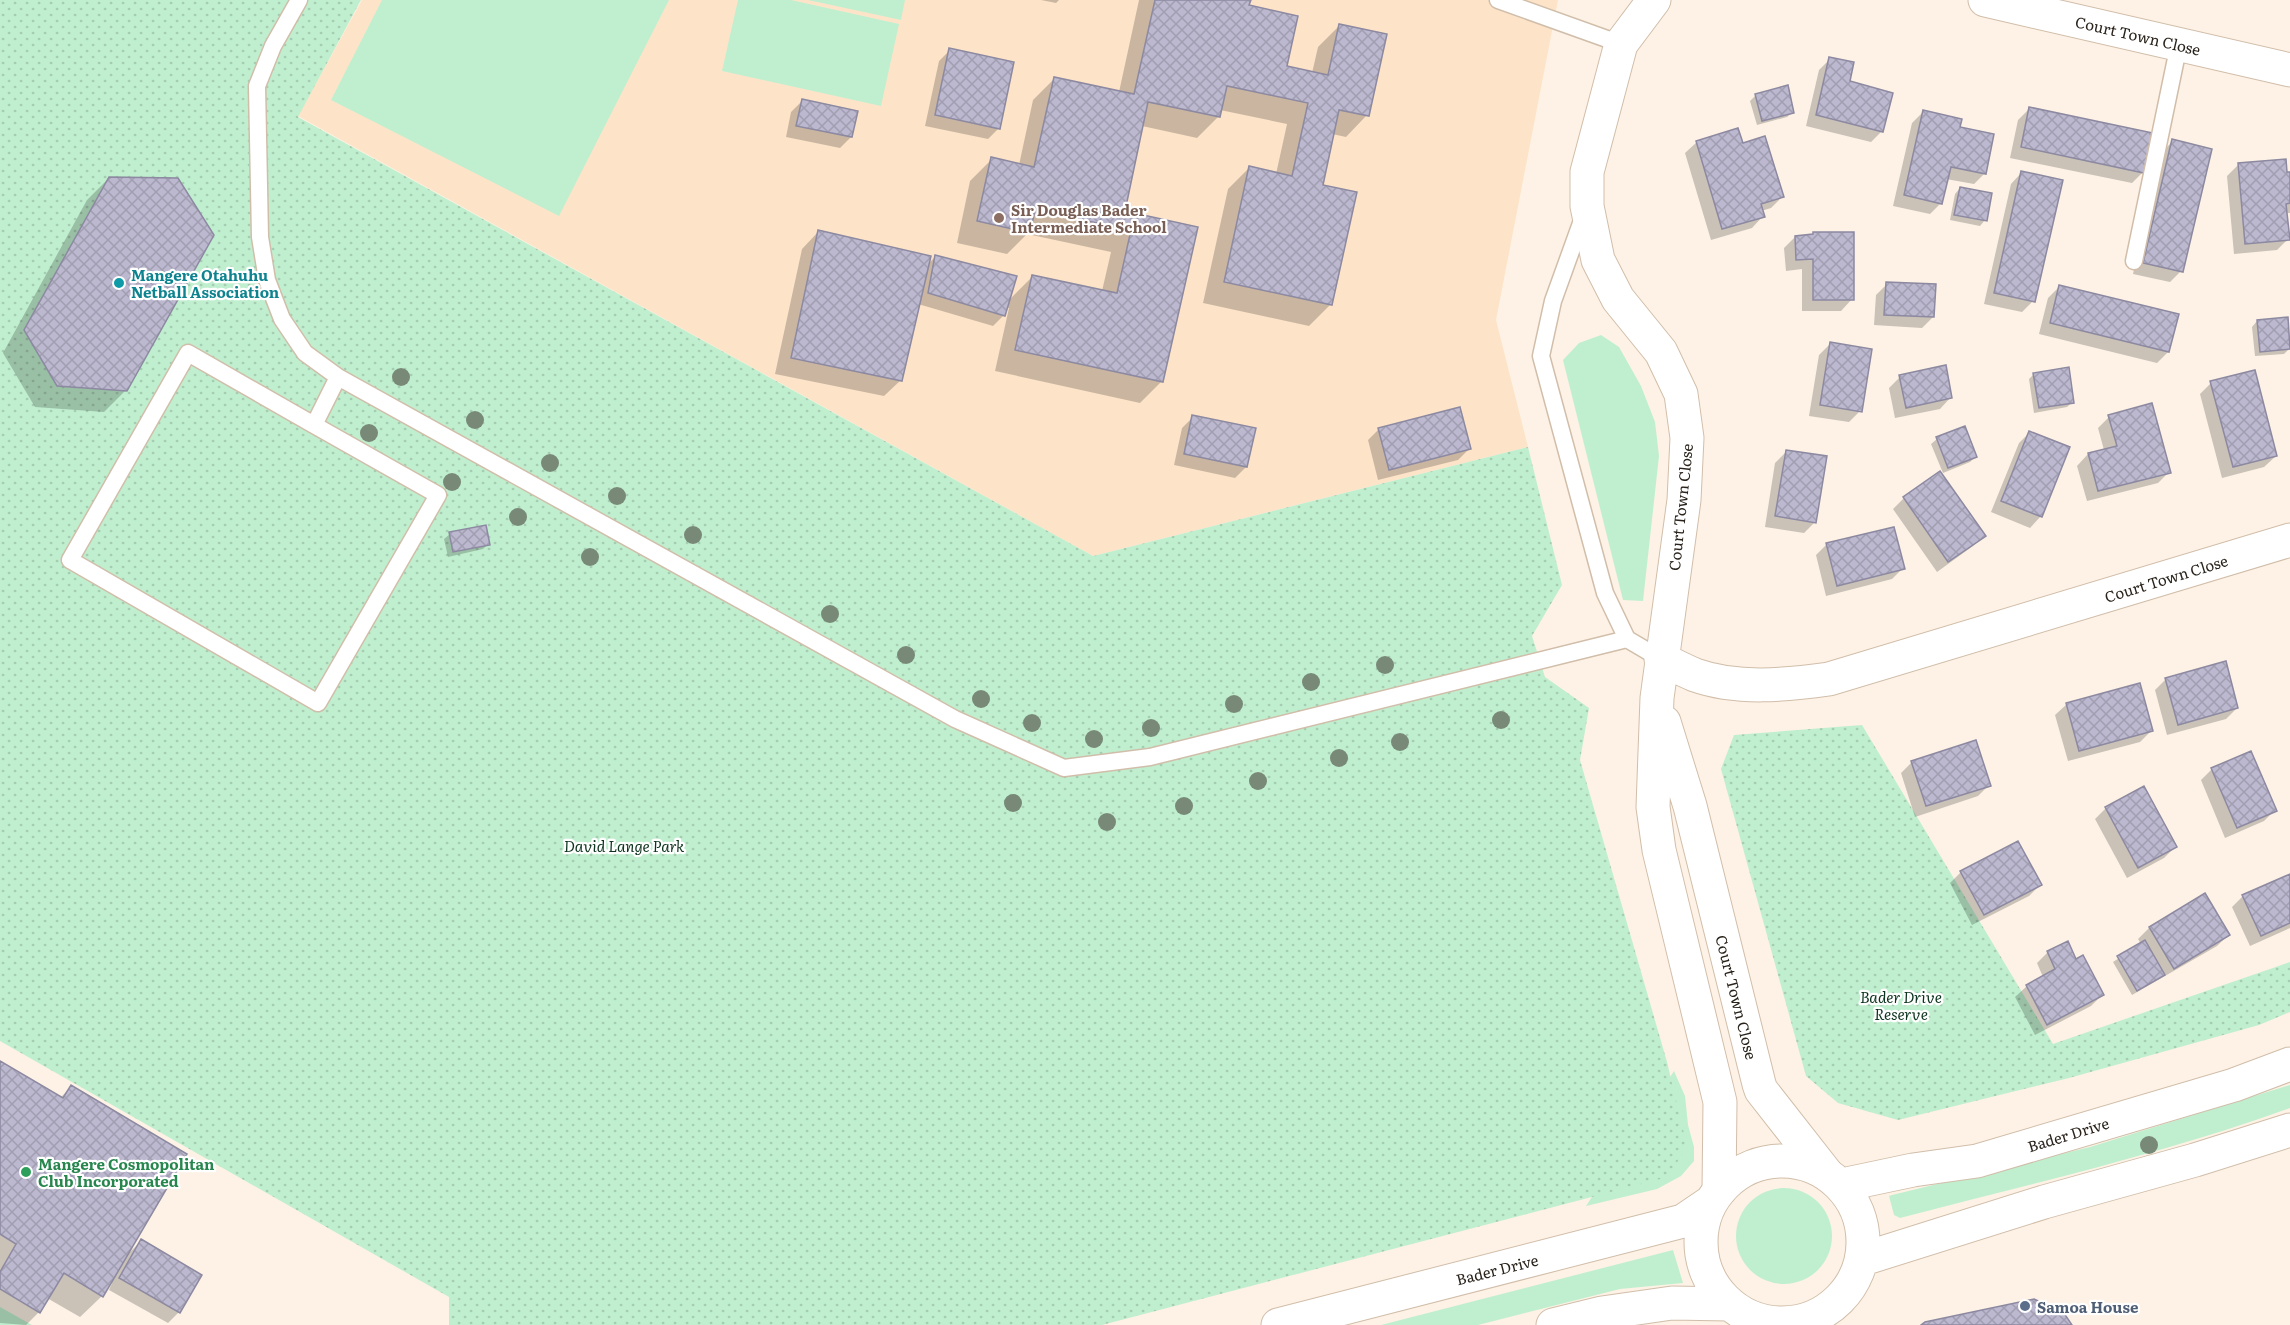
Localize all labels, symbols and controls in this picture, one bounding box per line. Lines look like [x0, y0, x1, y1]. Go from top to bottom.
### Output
street label: Court Town Close [2073, 9, 2203, 61]
place label: Sir Douglas Bader Intermediate School [1011, 198, 1167, 238]
marker: Sir Douglas Bader Intermediate School [992, 211, 1006, 225]
place label: Mangere Otahuhu Netball Association [131, 263, 280, 303]
marker: Mangere Otahuhu Netball Association [112, 276, 126, 290]
street label: Court Town Close [1662, 442, 1698, 572]
street label: Court Town Close [2102, 548, 2231, 608]
park label: David Lange Park [564, 834, 685, 857]
street label: Court Town Close [1710, 932, 1764, 1062]
park label: Bader Drive Reserve [1860, 985, 1942, 1025]
street label: Bader Drive [2024, 1111, 2112, 1157]
place label: Mangere Cosmopolitan Club Incorporated [38, 1152, 215, 1192]
marker: Mangere Cosmopolitan Club Incorporated [19, 1165, 33, 1179]
street label: Bader Drive [1453, 1248, 1541, 1290]
place label: Samoa House [2037, 1295, 2139, 1318]
marker: Samoa House [2018, 1299, 2032, 1313]

